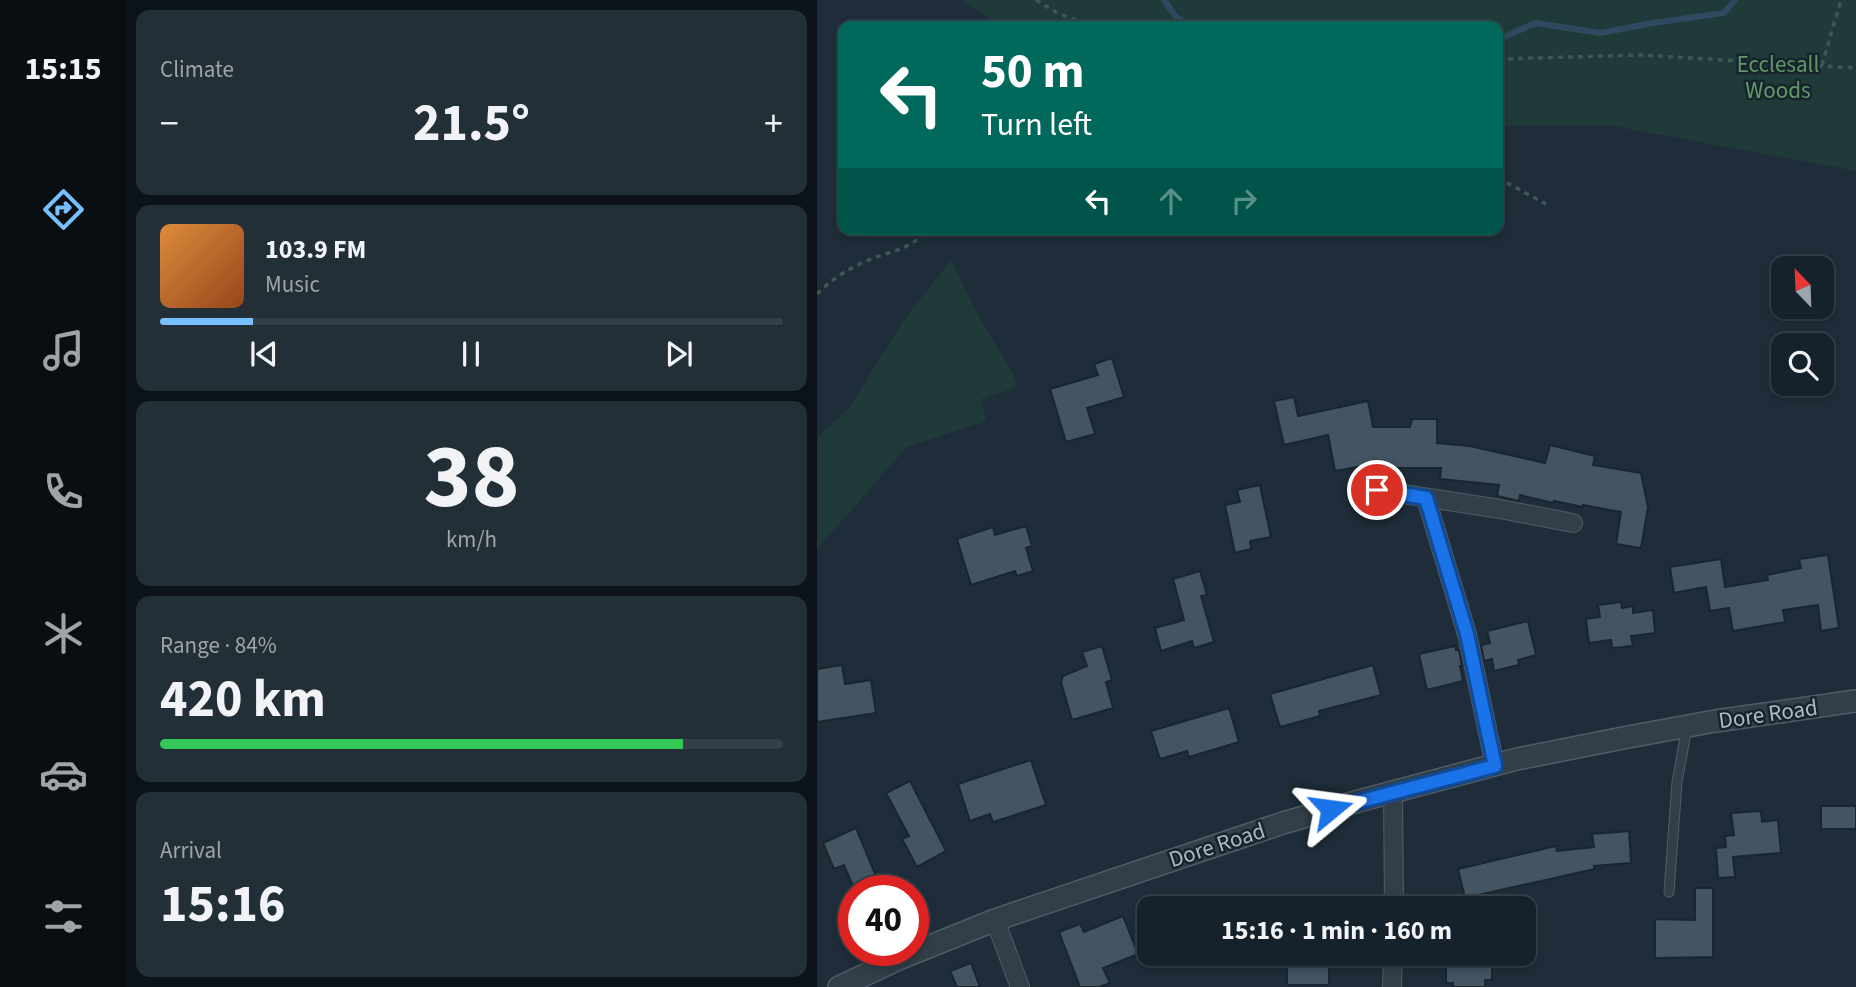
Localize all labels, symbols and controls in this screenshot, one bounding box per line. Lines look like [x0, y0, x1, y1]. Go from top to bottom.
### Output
text: 50 m [981, 37, 1085, 107]
text: 15:15 [24, 46, 102, 92]
park label: Ecclesall Woods [1737, 48, 1819, 107]
icon: left [866, 49, 957, 140]
text: Climate [160, 53, 234, 86]
text: 21.5° [413, 87, 530, 161]
text: − [160, 97, 179, 151]
text: + [764, 97, 783, 151]
text: Turn left [981, 102, 1092, 148]
icon: left [1079, 182, 1117, 220]
icon: ahead [1152, 182, 1190, 220]
icon: right [1225, 182, 1263, 220]
icon: directions [39, 185, 88, 234]
text: 103.9 FM [265, 231, 366, 268]
north arrow [1771, 256, 1834, 318]
map controls [1771, 256, 1834, 396]
text: Music [265, 268, 320, 301]
icon: music [39, 326, 88, 375]
button: search [1771, 333, 1834, 396]
icon: previous [245, 335, 283, 373]
icon: pause [452, 335, 490, 373]
icon: next [660, 335, 698, 373]
text: 38 [423, 413, 520, 542]
pin [1347, 460, 1407, 520]
icon: phone [39, 467, 88, 516]
icon: arrive [1358, 471, 1396, 509]
text: km/h [446, 523, 497, 556]
icon: climate [39, 609, 88, 658]
text: Range · 84% [160, 629, 277, 662]
text: 420 km [160, 663, 326, 737]
street label: Dore Road [1716, 691, 1820, 737]
icon: car [39, 750, 88, 799]
position arrow [1294, 772, 1368, 846]
street label: Dore Road [1164, 814, 1270, 876]
text: Arrival [160, 834, 222, 867]
text: 15:16 [160, 868, 285, 942]
speed limit sign: 40 [838, 875, 929, 966]
icon: filters [39, 892, 88, 941]
text: 15:16 · 1 min · 160 m [1221, 912, 1452, 949]

